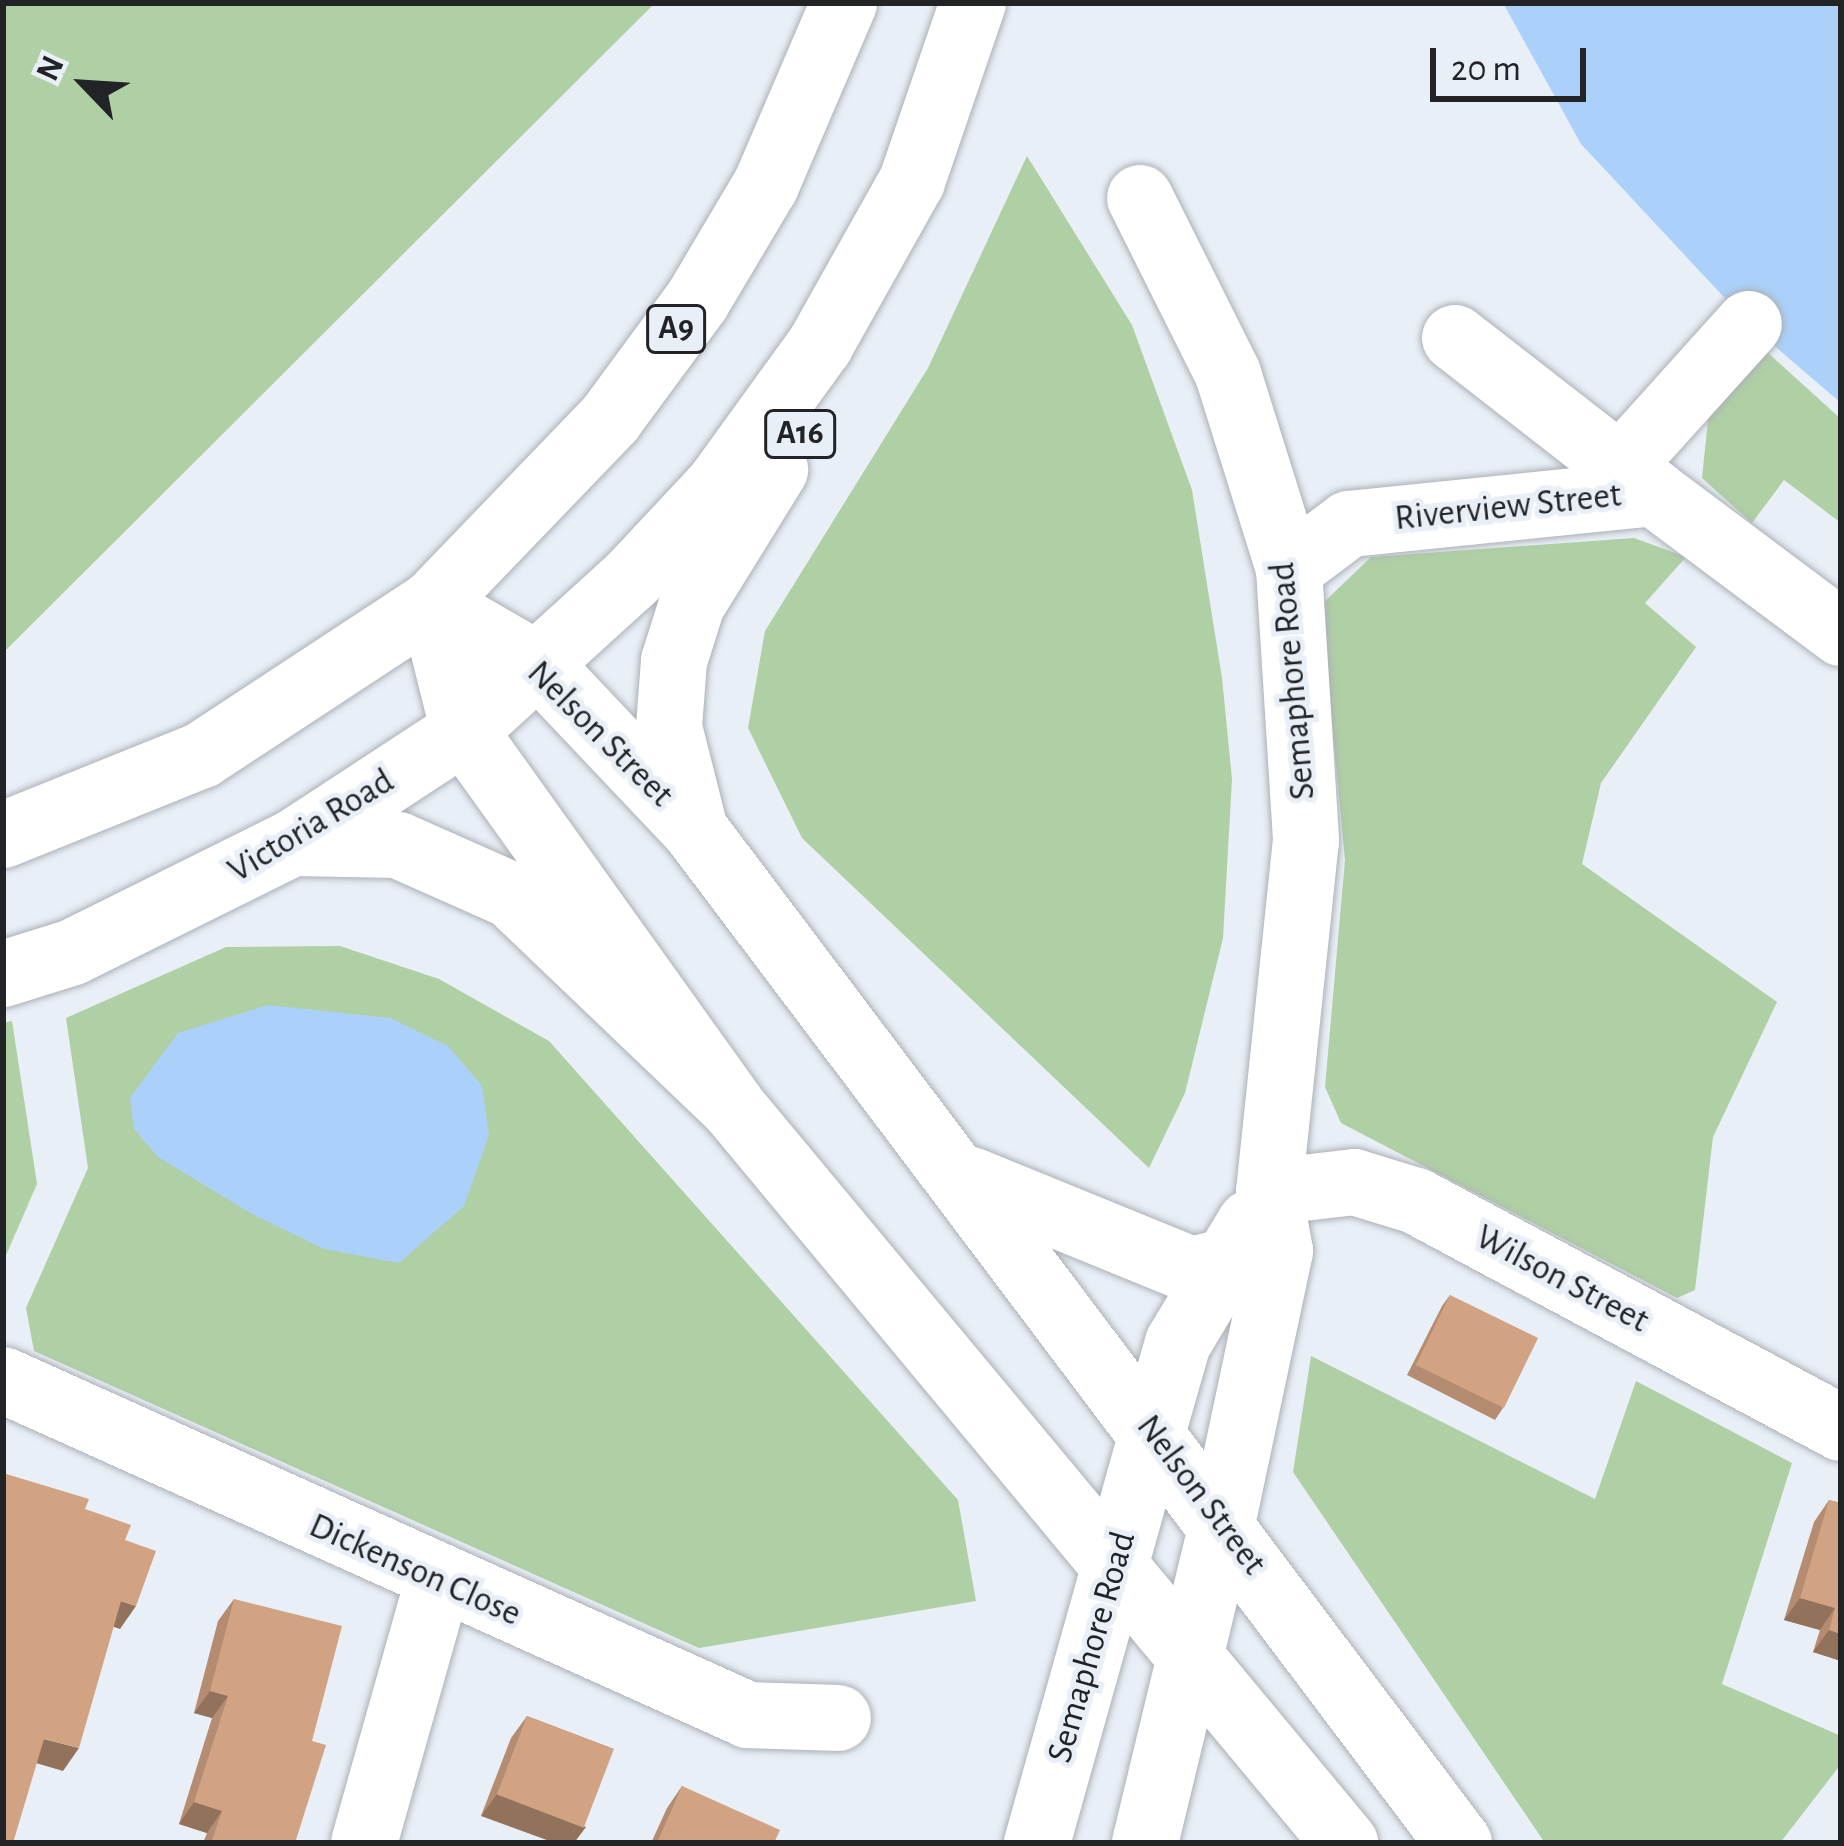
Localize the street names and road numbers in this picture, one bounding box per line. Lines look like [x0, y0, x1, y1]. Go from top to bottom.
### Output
road number: A9 [646, 302, 706, 356]
road number: A16 [764, 407, 836, 461]
street label: Riverview Street [1393, 474, 1623, 540]
street label: Semaphore Road [1261, 560, 1325, 802]
street label: Nelson Street [518, 652, 682, 816]
street label: Victoria Road [220, 760, 402, 892]
street label: Wilson Street [1468, 1215, 1656, 1343]
street label: Nelson Street [1127, 1406, 1275, 1584]
street label: Dickenson Close [302, 1504, 528, 1636]
street label: Semaphore Road [1038, 1526, 1146, 1768]

